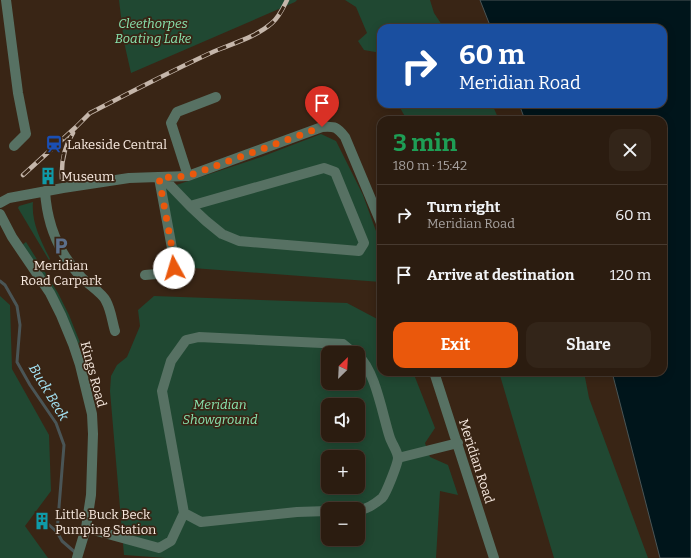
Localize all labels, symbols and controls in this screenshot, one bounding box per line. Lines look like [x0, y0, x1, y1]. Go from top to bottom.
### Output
park label: Cleethorpes Boating Lake [115, 16, 192, 46]
text: 60 m [459, 38, 525, 71]
icon: right [393, 40, 445, 92]
text: Meridian Road [459, 72, 581, 94]
pin [305, 86, 339, 127]
icon: arrive [311, 92, 333, 114]
text: 3 min [393, 129, 457, 157]
button: close [609, 129, 651, 171]
station icon: Lakeside Central [44, 134, 64, 154]
place label: Lakeside Central [67, 137, 167, 152]
text: 180 m · 15:42 [393, 158, 467, 173]
building icon: Museum [38, 166, 58, 186]
place label: Museum [61, 169, 115, 184]
text: Turn right [427, 198, 500, 216]
icon: right [393, 204, 415, 226]
text: 60 m [615, 206, 651, 224]
text: Meridian Road [427, 216, 515, 231]
parking icon: Meridian Road Carpark [51, 236, 71, 256]
position arrow [153, 247, 195, 289]
place label: Meridian Road Carpark [20, 258, 102, 288]
icon: arrive [393, 264, 415, 286]
text: Arrive at destination [427, 266, 574, 284]
text: 120 m [610, 266, 651, 284]
button: Exit [393, 322, 518, 368]
button: Share [526, 322, 651, 368]
street label: Kings Road [78, 340, 110, 409]
north arrow [321, 346, 365, 390]
map controls [321, 346, 365, 546]
water label: Buck Beck [25, 361, 72, 424]
park label: Meridian Showground [182, 397, 258, 427]
button: sound [321, 398, 365, 442]
street label: Meridian Road [456, 417, 497, 506]
button: + [321, 450, 365, 494]
button: − [321, 502, 365, 546]
place label: Little Buck Beck Pumping Station [55, 507, 157, 537]
building icon: Little Buck Beck Pumping Station [32, 511, 52, 531]

